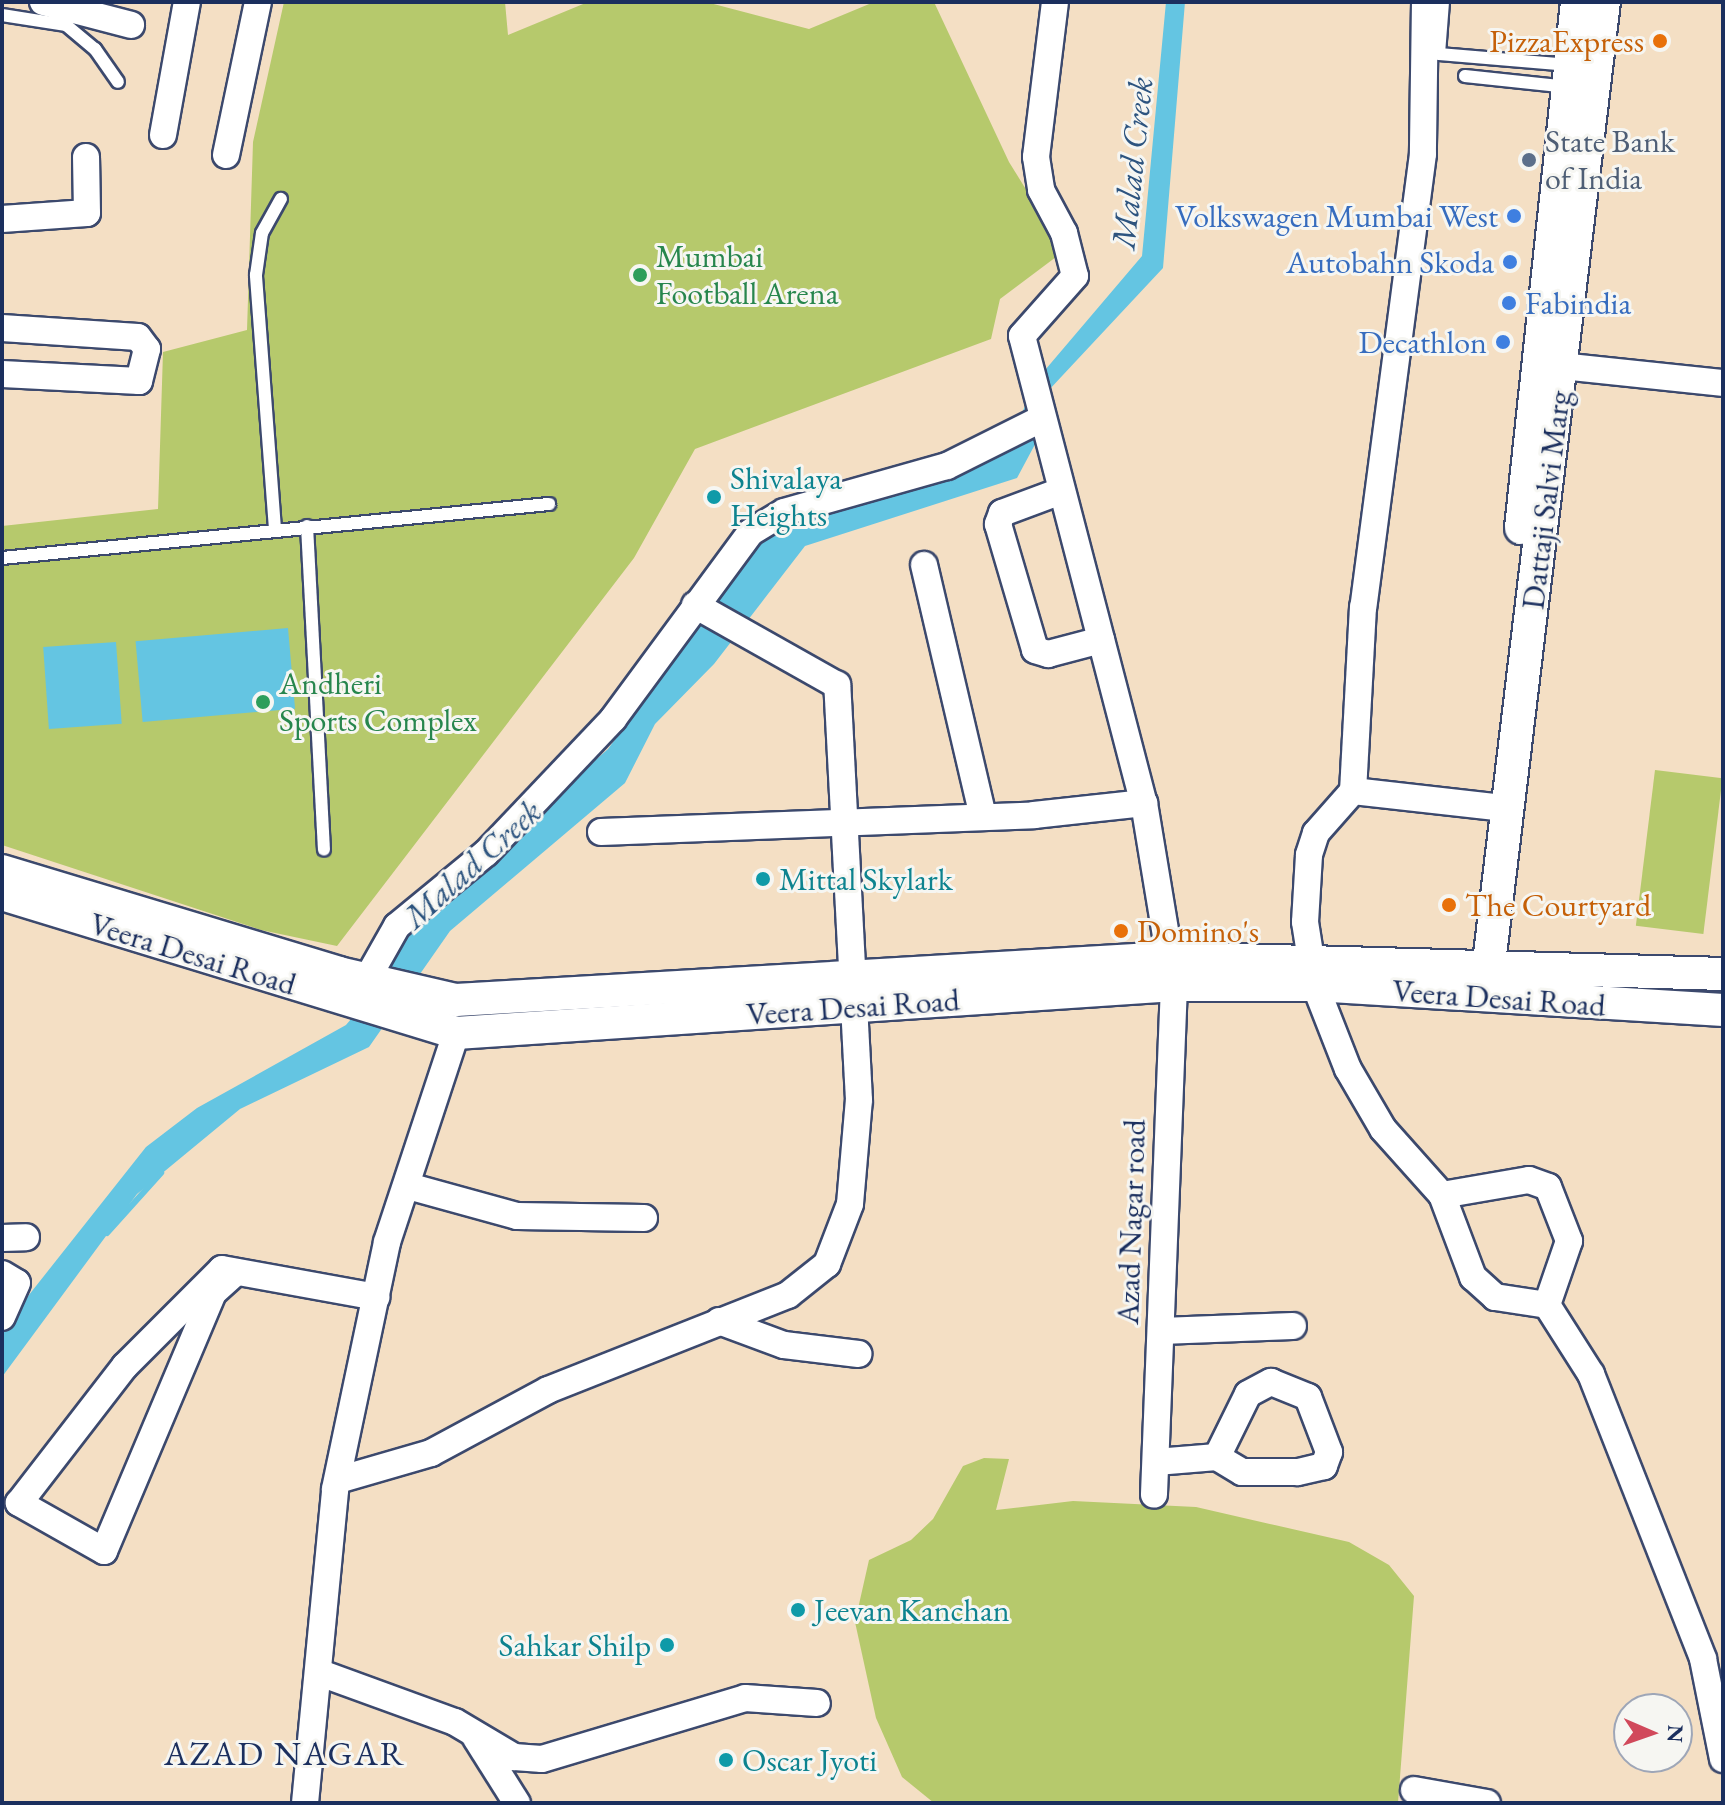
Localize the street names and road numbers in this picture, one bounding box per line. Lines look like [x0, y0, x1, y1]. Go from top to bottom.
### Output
street label: Dattaji Salvi Marg [1514, 388, 1578, 612]
street label: Veera Desai Road [85, 904, 301, 1004]
street label: Veera Desai Road [1391, 971, 1607, 1025]
street label: Veera Desai Road [745, 980, 961, 1034]
street label: Azad Nagar road [1108, 1119, 1154, 1325]

